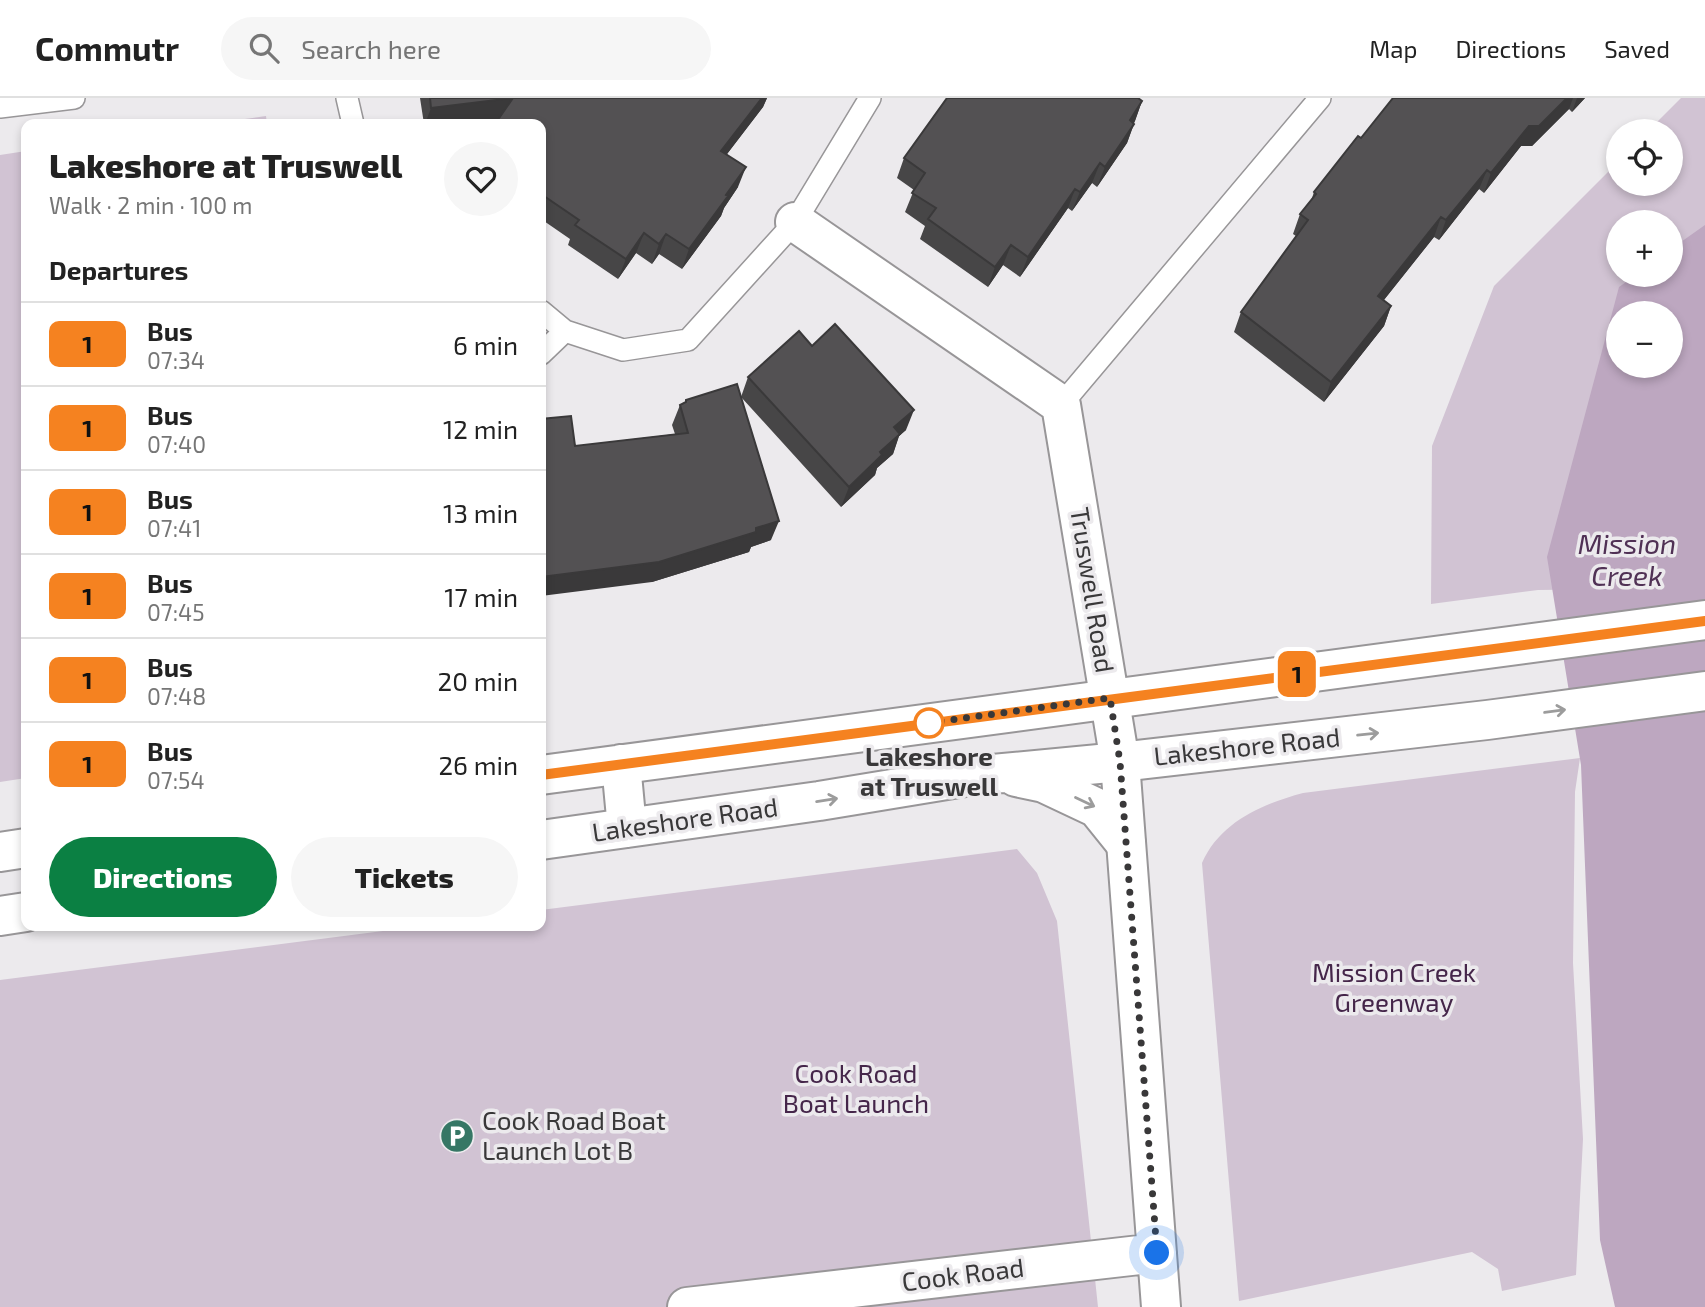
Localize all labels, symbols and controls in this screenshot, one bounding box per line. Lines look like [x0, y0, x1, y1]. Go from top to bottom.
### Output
search box [221, 17, 711, 80]
text: Commutr [35, 28, 179, 68]
icon: search [245, 29, 283, 67]
text: Search here [301, 33, 441, 64]
text: Map [1369, 34, 1417, 63]
text: Directions [1455, 34, 1566, 63]
text: Saved [1604, 34, 1670, 63]
map controls [1606, 119, 1683, 378]
button: locate [1606, 119, 1683, 196]
button: heart [444, 142, 518, 216]
text: Lakeshore at Truswell [49, 145, 402, 185]
text: Walk · 2 min · 100 m [49, 191, 252, 219]
button: + [1606, 210, 1683, 287]
text: Departures [49, 254, 188, 285]
button: − [1606, 301, 1683, 378]
text: Bus [147, 315, 193, 346]
text: 1 [82, 329, 93, 358]
text: 6 min [453, 329, 518, 360]
text: 07:34 [147, 346, 205, 374]
text: Bus [147, 399, 193, 430]
text: 1 [82, 413, 93, 442]
text: 12 min [443, 413, 518, 444]
text: 07:40 [147, 430, 206, 458]
text: Bus [147, 483, 193, 514]
text: 1 [82, 497, 93, 526]
text: 13 min [443, 497, 518, 528]
street label: Truswell Road [1065, 505, 1122, 675]
text: 07:41 [147, 514, 201, 542]
water label: Mission Creek [1578, 526, 1676, 592]
text: Bus [147, 567, 193, 598]
text: 1 [82, 581, 93, 610]
text: 17 min [444, 581, 518, 612]
text: 07:45 [147, 598, 205, 626]
text: Bus [147, 651, 193, 682]
line badge: 1 [1274, 651, 1320, 697]
text: 1 [1292, 659, 1302, 688]
text: 1 [82, 665, 93, 694]
text: 20 min [438, 665, 518, 696]
text: 07:48 [147, 682, 206, 710]
one-way arrow [1543, 705, 1565, 718]
marker: Lakeshore at Truswell [914, 708, 944, 738]
street label: Lakeshore Road [1152, 720, 1342, 771]
one-way arrow [1357, 727, 1379, 740]
text: Bus [147, 735, 193, 766]
place label: Lakeshore at Truswell [860, 740, 999, 801]
text: 1 [82, 749, 93, 778]
text: 26 min [438, 749, 518, 780]
text: 07:54 [147, 766, 205, 794]
street label: Lakeshore Road [590, 790, 780, 847]
one-way arrow [815, 793, 838, 806]
one-way arrow [1073, 796, 1095, 809]
button: Directions [49, 837, 277, 917]
button: Tickets [291, 837, 518, 917]
park label: Mission Creek Greenway [1312, 956, 1476, 1017]
park label: Cook Road Boat Launch [783, 1057, 929, 1118]
place label: Cook Road Boat Launch Lot B [482, 1104, 666, 1165]
parking icon: Cook Road Boat Launch Lot B [438, 1117, 476, 1155]
your location [1139, 1235, 1174, 1270]
street label: Cook Road [900, 1251, 1026, 1296]

